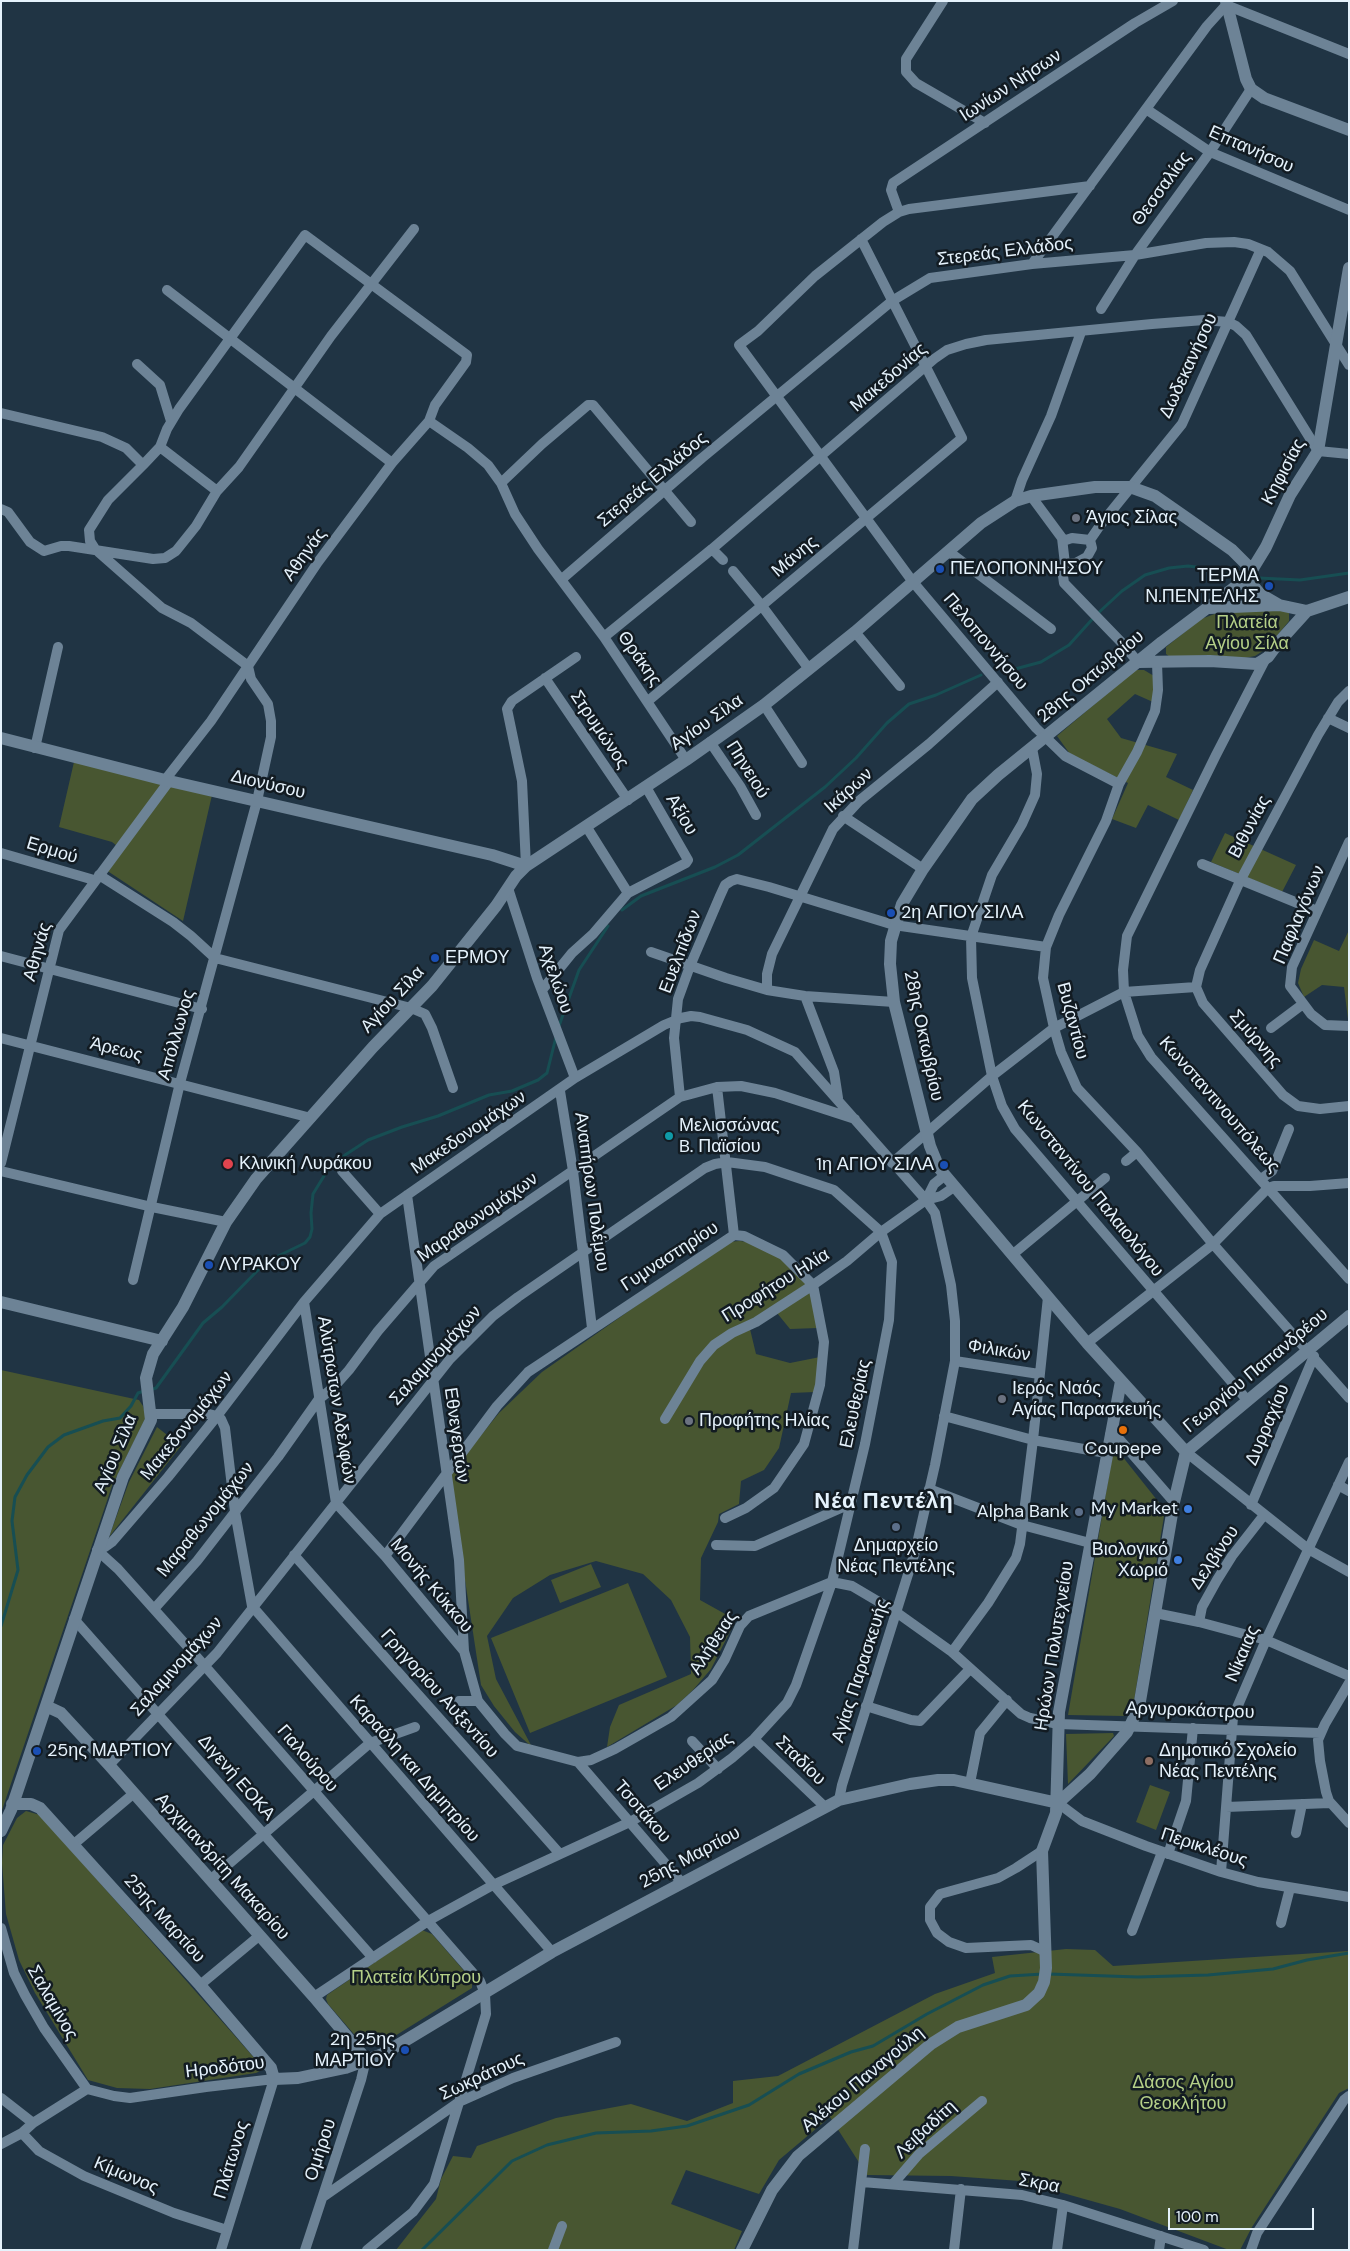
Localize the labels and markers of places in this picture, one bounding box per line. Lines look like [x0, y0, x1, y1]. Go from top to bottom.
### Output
place label: Άγιος Σίλας [1086, 507, 1177, 529]
marker: Άγιος Σίλας [1070, 512, 1082, 524]
place label: ΠΕΛΟΠΟΝΝΗΣΟΥ [950, 558, 1103, 580]
marker: ΠΕΛΟΠΟΝΝΗΣΟΥ [934, 563, 946, 575]
place label: ΤΕΡΜΑ Ν.ΠΕΝΤΕΛΗΣ [1145, 565, 1259, 608]
marker: ΤΕΡΜΑ Ν.ΠΕΝΤΕΛΗΣ [1263, 580, 1275, 592]
place label: 2η ΑΓΙΟΥ ΣΙΛΑ [901, 902, 1023, 924]
marker: 2η ΑΓΙΟΥ ΣΙΛΑ [885, 907, 897, 919]
place label: ΕΡΜΟΥ [445, 947, 509, 969]
marker: ΕΡΜΟΥ [429, 952, 441, 964]
place label: Μελισσώνας B. Παϊσίου [679, 1115, 779, 1158]
marker: Μελισσώνας B. Παϊσίου [663, 1130, 675, 1142]
place label: Κλινική Λυράκου [239, 1153, 372, 1175]
place label: 1η ΑΓΙΟΥ ΣΙΛΑ [816, 1154, 934, 1176]
marker: Κλινική Λυράκου [221, 1157, 235, 1171]
marker: 1η ΑΓΙΟΥ ΣΙΛΑ [938, 1159, 950, 1171]
place label: ΛΥΡΑΚΟΥ [219, 1254, 301, 1276]
marker: ΛΥΡΑΚΟΥ [203, 1259, 215, 1271]
place label: Ιερός Ναός Αγίας Παρασκευής [1012, 1378, 1161, 1420]
marker: Ιερός Ναός Αγίας Παρασκευής [996, 1393, 1008, 1405]
place label: Προφήτης Ηλίας [699, 1410, 830, 1432]
marker: Προφήτης Ηλίας [683, 1415, 695, 1427]
marker: Coupepe [1117, 1424, 1129, 1436]
place label: Coupepe [1085, 1438, 1161, 1460]
place label: My Market [1091, 1498, 1178, 1520]
place label: Alpha Bank [977, 1501, 1069, 1523]
marker: My Market [1182, 1503, 1194, 1515]
marker: Alpha Bank [1073, 1506, 1085, 1518]
marker: Δημαρχείο Νέας Πεντέλης [890, 1521, 902, 1533]
place label: Δημαρχείο Νέας Πεντέλης [837, 1535, 955, 1578]
place label: Βιολογικό Χωριό [1092, 1539, 1168, 1582]
marker: Βιολογικό Χωριό [1172, 1554, 1184, 1566]
place label: 25ης ΜΑΡΤΙΟΥ [47, 1740, 172, 1762]
place label: Δημοτικό Σχολείο Νέας Πεντέλης [1159, 1740, 1297, 1782]
marker: 25ης ΜΑΡΤΙΟΥ [31, 1745, 43, 1757]
marker: Δημοτικό Σχολείο Νέας Πεντέλης [1143, 1755, 1155, 1767]
place label: 2η 25ης ΜΑΡΤΙΟΥ [315, 2029, 395, 2072]
marker: 2η 25ης ΜΑΡΤΙΟΥ [399, 2044, 411, 2056]

